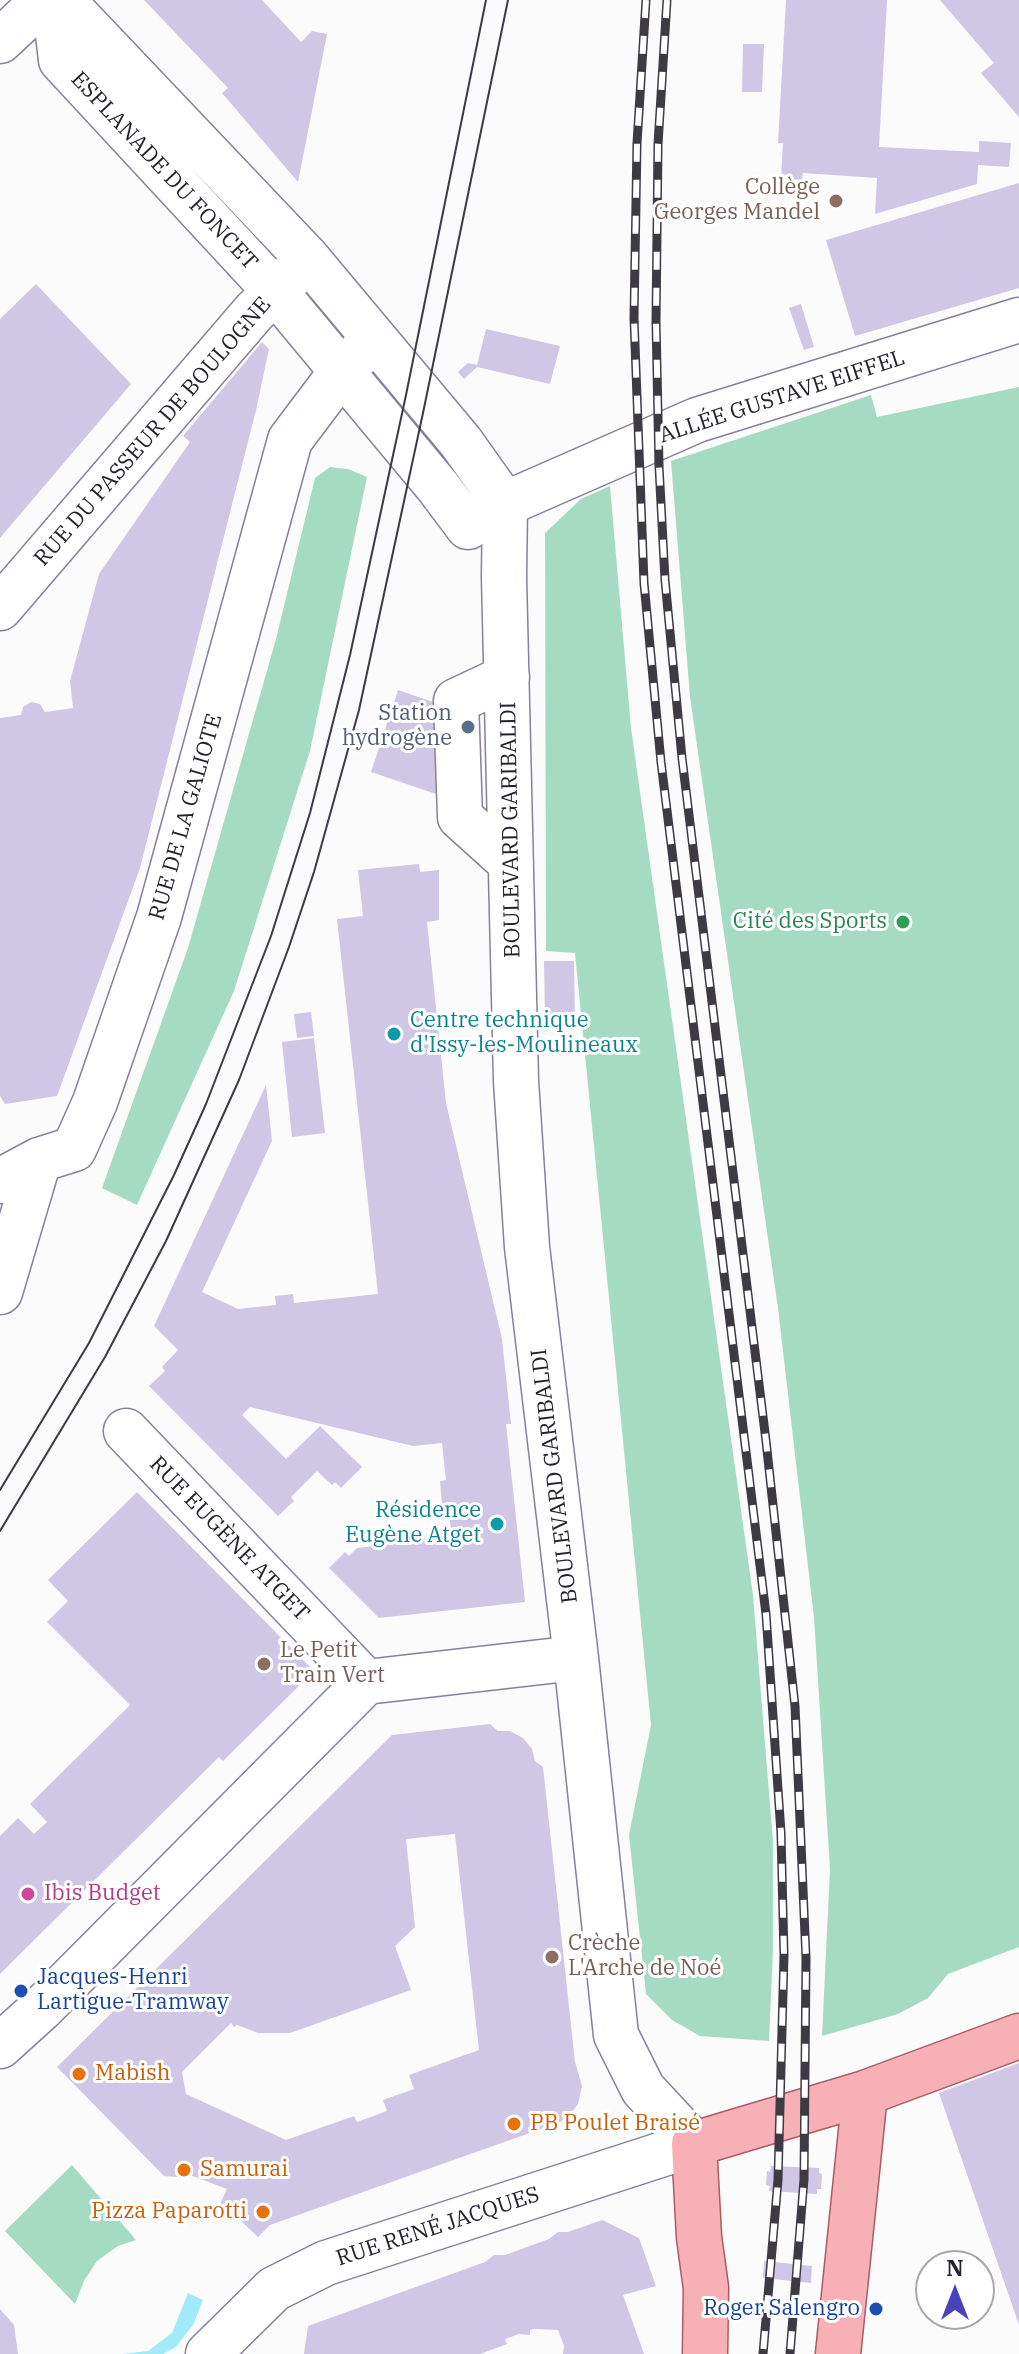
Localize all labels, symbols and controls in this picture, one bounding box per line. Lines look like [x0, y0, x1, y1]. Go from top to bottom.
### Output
street label: ESPLANADE DU FONCET [65, 66, 263, 276]
place label: Collège Georges Mandel [654, 175, 820, 226]
marker: Collège Georges Mandel [827, 192, 845, 210]
street label: RUE DU PASSEUR DE BOULOGNE [29, 292, 277, 572]
street label: ALLÉE GUSTAVE EIFFEL [656, 345, 908, 449]
place label: Station hydrogène [342, 701, 452, 752]
street label: BOULEVARD GARIBALDI [496, 702, 526, 958]
street label: RUE DE LA GALIOTE [144, 711, 228, 923]
marker: Station hydrogène [459, 718, 477, 736]
place label: Cité des Sports [733, 909, 887, 935]
marker: Cité des Sports [894, 913, 912, 931]
place label: Centre technique d'Issy-les-Moulineaux [410, 1008, 638, 1060]
marker: Centre technique d'Issy-les-Moulineaux [385, 1025, 403, 1043]
street label: BOULEVARD GARIBALDI [526, 1347, 584, 1605]
street label: RUE EUGÈNE ATGET [144, 1451, 314, 1627]
place label: Résidence Eugène Atget [345, 1498, 481, 1550]
marker: Résidence Eugène Atget [488, 1515, 506, 1533]
place label: Le Petit Train Vert [280, 1638, 385, 1690]
marker: Le Petit Train Vert [255, 1655, 273, 1673]
place label: Ibis Budget [44, 1881, 160, 1907]
marker: Ibis Budget [19, 1885, 37, 1903]
place label: Crèche L'Arche de Noé [568, 1931, 721, 1982]
marker: Crèche L'Arche de Noé [543, 1948, 561, 1966]
place label: Jacques-Henri Lartigue-Tramway [37, 1965, 229, 2016]
marker: Jacques-Henri Lartigue-Tramway [12, 1982, 30, 2000]
place label: Mabish [95, 2061, 171, 2087]
marker: Mabish [70, 2065, 88, 2083]
place label: PB Poulet Braisé [530, 2111, 700, 2137]
marker: PB Poulet Braisé [505, 2115, 523, 2133]
place label: Samurai [200, 2157, 288, 2183]
marker: Samurai [175, 2161, 193, 2179]
street label: RUE RENÉ JACQUES [333, 2182, 543, 2272]
place label: Pizza Paparotti [91, 2199, 247, 2225]
marker: Pizza Paparotti [254, 2203, 272, 2221]
north arrow [915, 2250, 995, 2330]
text: N [946, 2253, 964, 2282]
place label: Roger Salengro [703, 2296, 860, 2322]
marker: Roger Salengro [867, 2300, 885, 2318]

